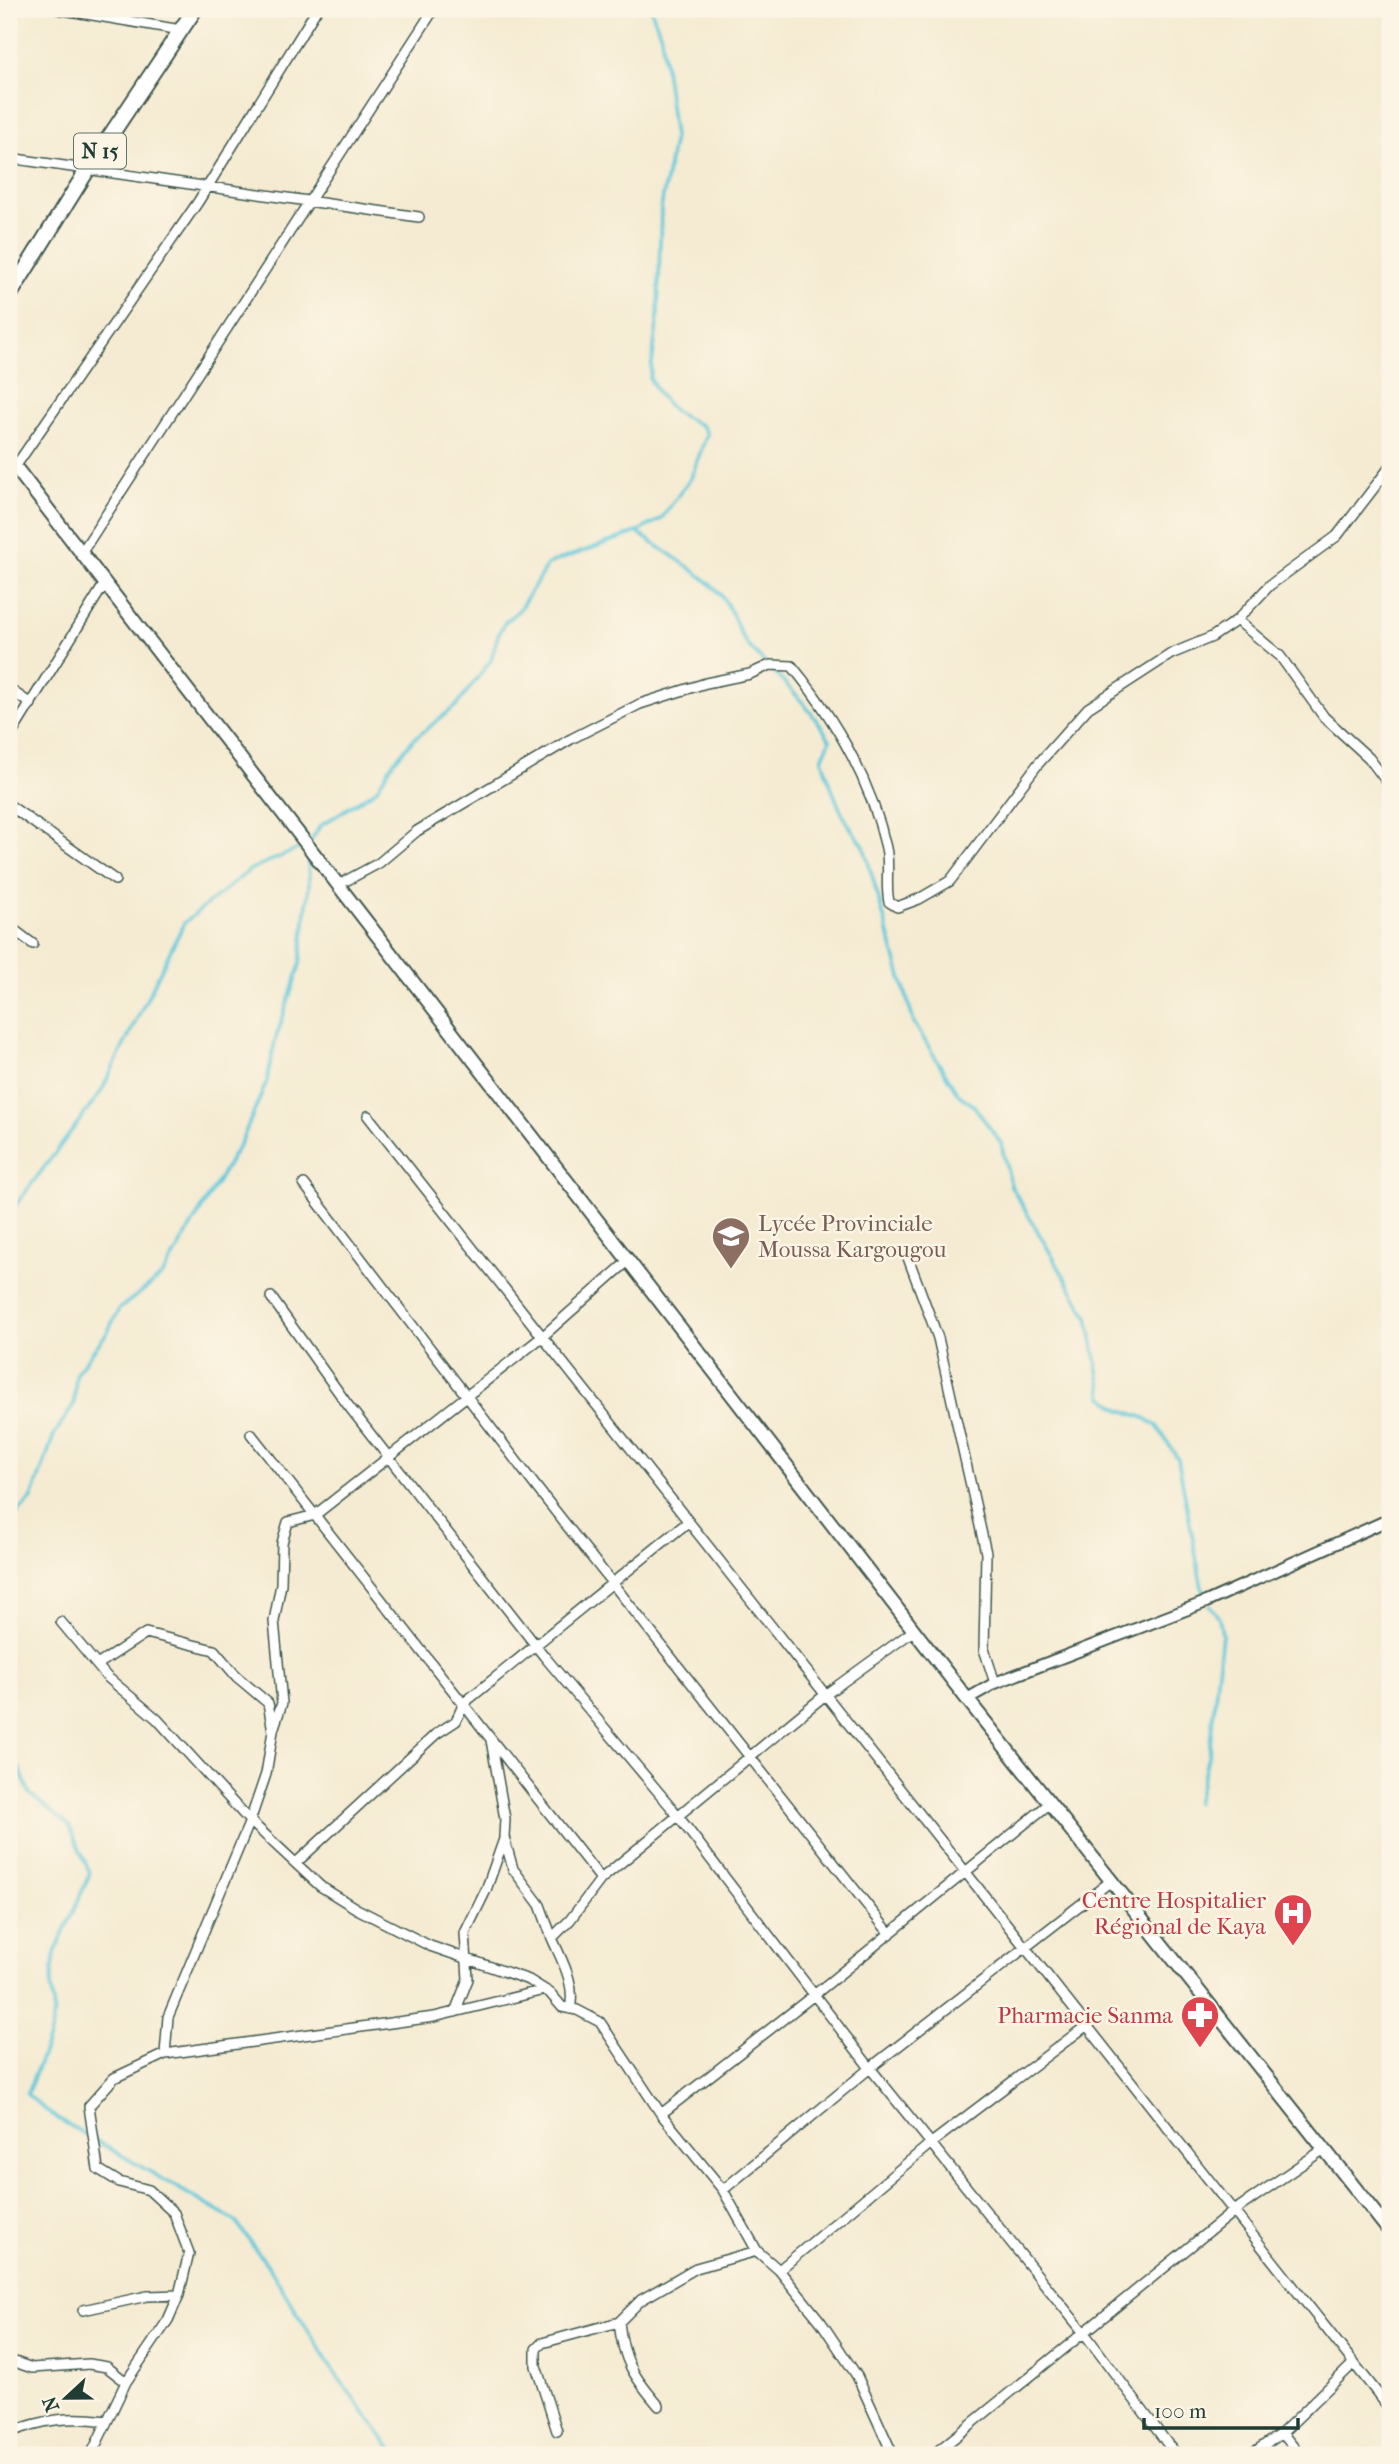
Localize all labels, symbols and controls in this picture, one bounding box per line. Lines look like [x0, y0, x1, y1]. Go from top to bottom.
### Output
road number: N 15 [74, 134, 126, 168]
place label: Lycée Provinciale Moussa Kargougou [758, 1210, 946, 1263]
school or university icon: Lycée Provinciale Moussa Kargougou [710, 1215, 752, 1270]
place label: Centre Hospitalier Régional de Kaya [1082, 1887, 1266, 1940]
hospital icon: Centre Hospitalier Régional de Kaya [1272, 1892, 1314, 1947]
pharmacy icon: Pharmacie Sanma [1179, 1994, 1221, 2049]
place label: Pharmacie Sanma [997, 2002, 1173, 2029]
north arrow [32, 2362, 102, 2432]
scale bar [1144, 2387, 1298, 2431]
text: N [38, 2393, 64, 2415]
text: 100 m [1154, 2399, 1207, 2423]

